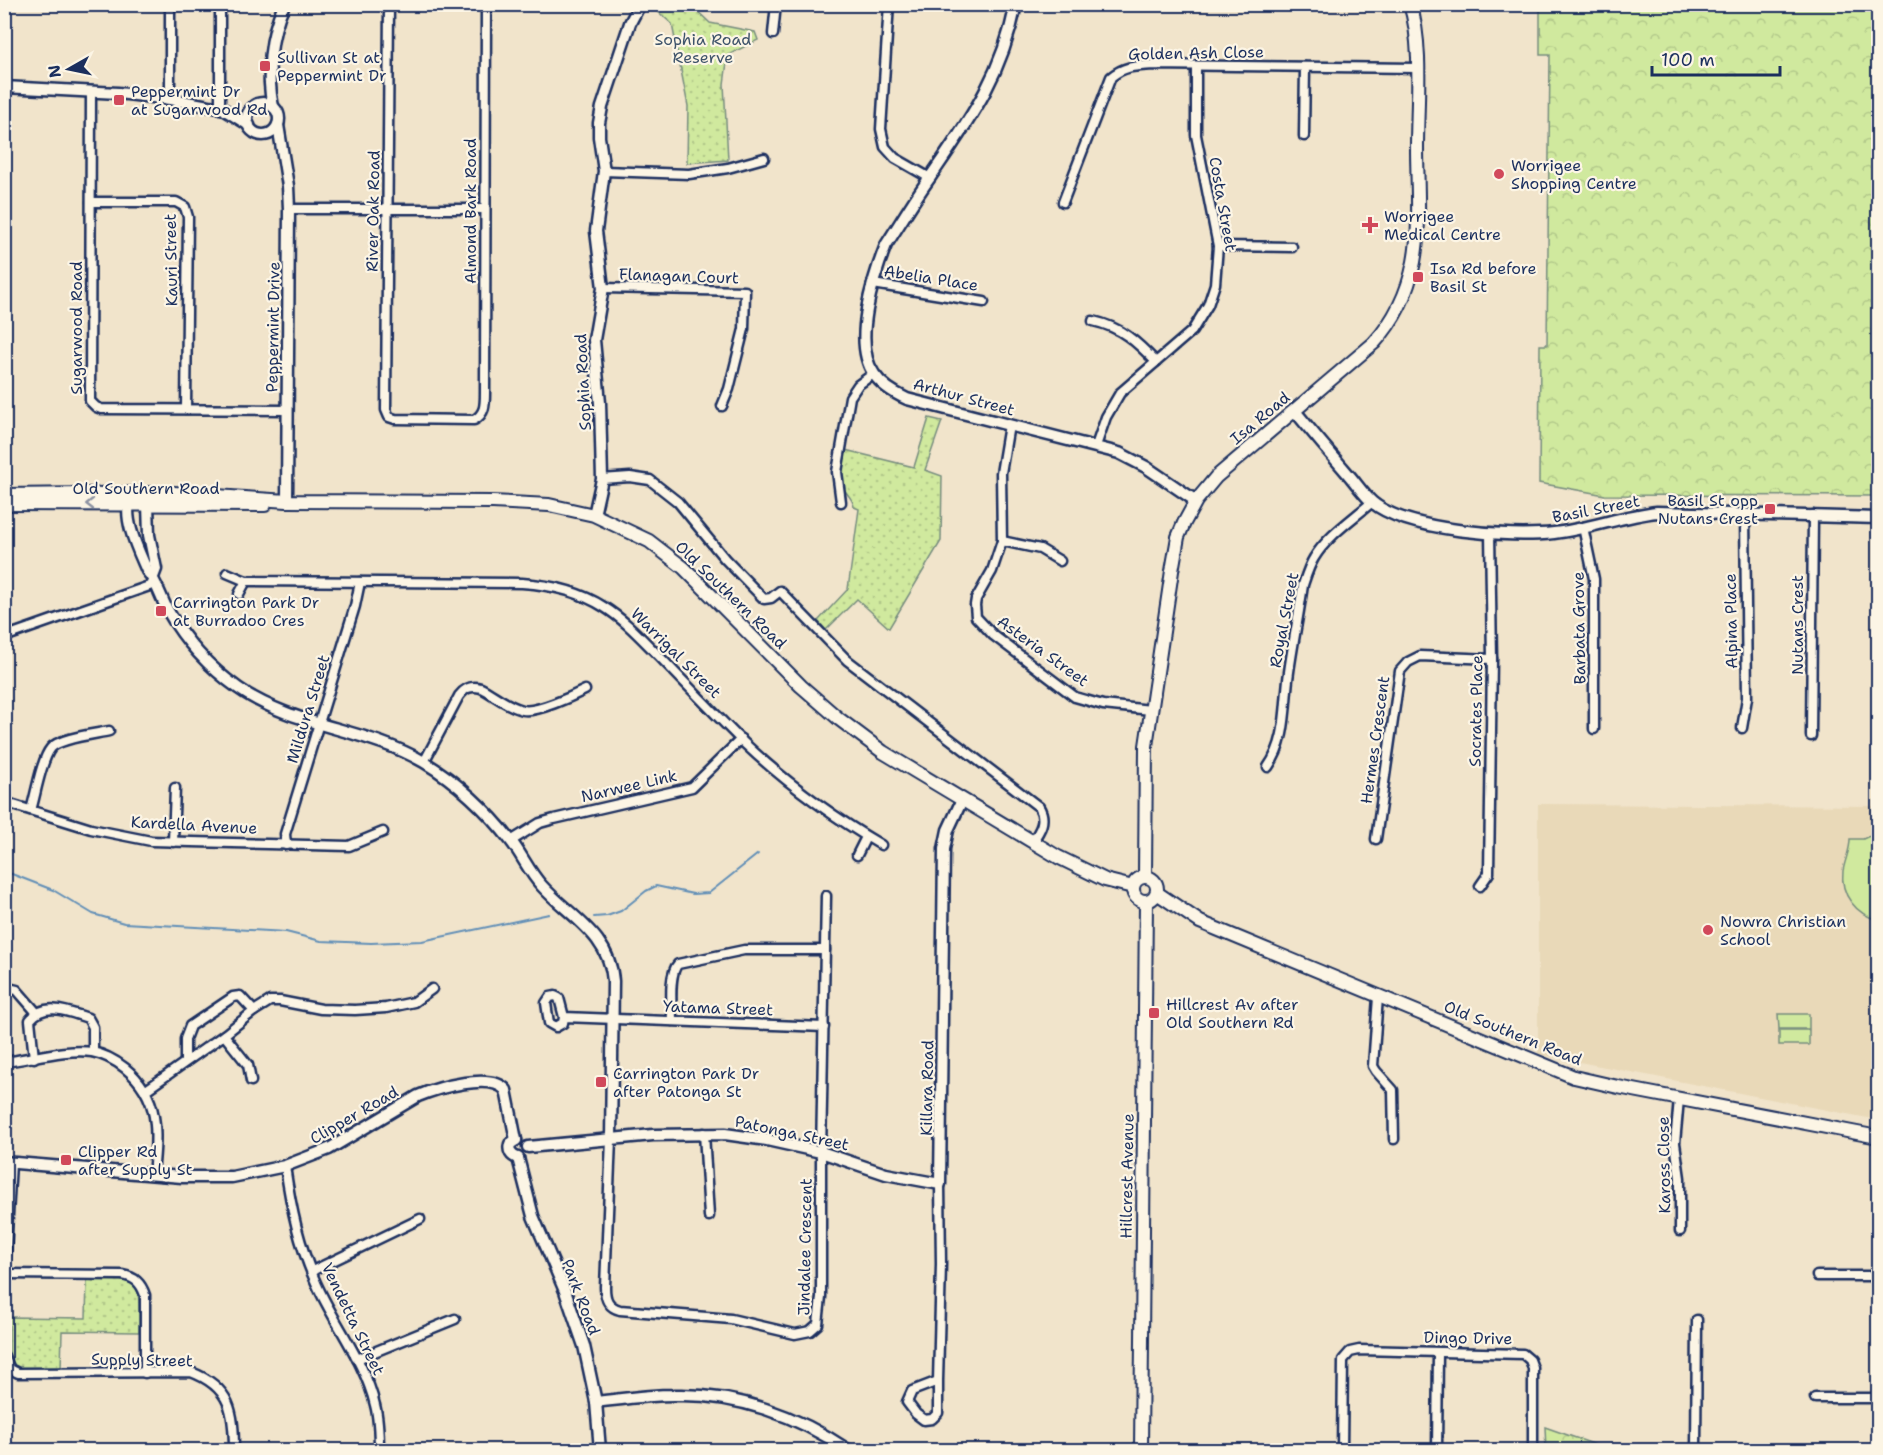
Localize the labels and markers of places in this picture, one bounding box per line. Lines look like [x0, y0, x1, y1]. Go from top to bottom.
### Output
place label: Sullivan St at Peppermint Dr [277, 47, 387, 86]
marker: Sullivan St at Peppermint Dr [258, 59, 272, 73]
place label: Peppermint Dr at Sugarwood Rd [131, 81, 267, 120]
marker: Peppermint Dr at Sugarwood Rd [112, 93, 126, 107]
place label: Worrigee Shopping Centre [1511, 155, 1637, 194]
marker: Worrigee Shopping Centre [1492, 167, 1506, 181]
place label: Worrigee Medical Centre [1384, 206, 1501, 245]
marker: Worrigee Medical Centre [1361, 216, 1379, 234]
place label: Isa Rd before Basil St [1430, 258, 1537, 297]
marker: Isa Rd before Basil St [1411, 270, 1425, 284]
place label: Basil St opp Nutans Crest [1658, 490, 1758, 529]
marker: Basil St opp Nutans Crest [1763, 502, 1777, 516]
place label: Carrington Park Dr at Burradoo Cres [173, 592, 319, 631]
marker: Carrington Park Dr at Burradoo Cres [154, 604, 168, 618]
place label: Nowra Christian School [1720, 911, 1846, 950]
marker: Nowra Christian School [1701, 923, 1715, 937]
place label: Hillcrest Av after Old Southern Rd [1166, 994, 1299, 1033]
marker: Hillcrest Av after Old Southern Rd [1147, 1006, 1161, 1020]
place label: Carrington Park Dr after Patonga St [613, 1063, 759, 1102]
marker: Carrington Park Dr after Patonga St [594, 1075, 608, 1089]
place label: Clipper Rd after Supply St [78, 1141, 192, 1180]
marker: Clipper Rd after Supply St [59, 1153, 73, 1167]

